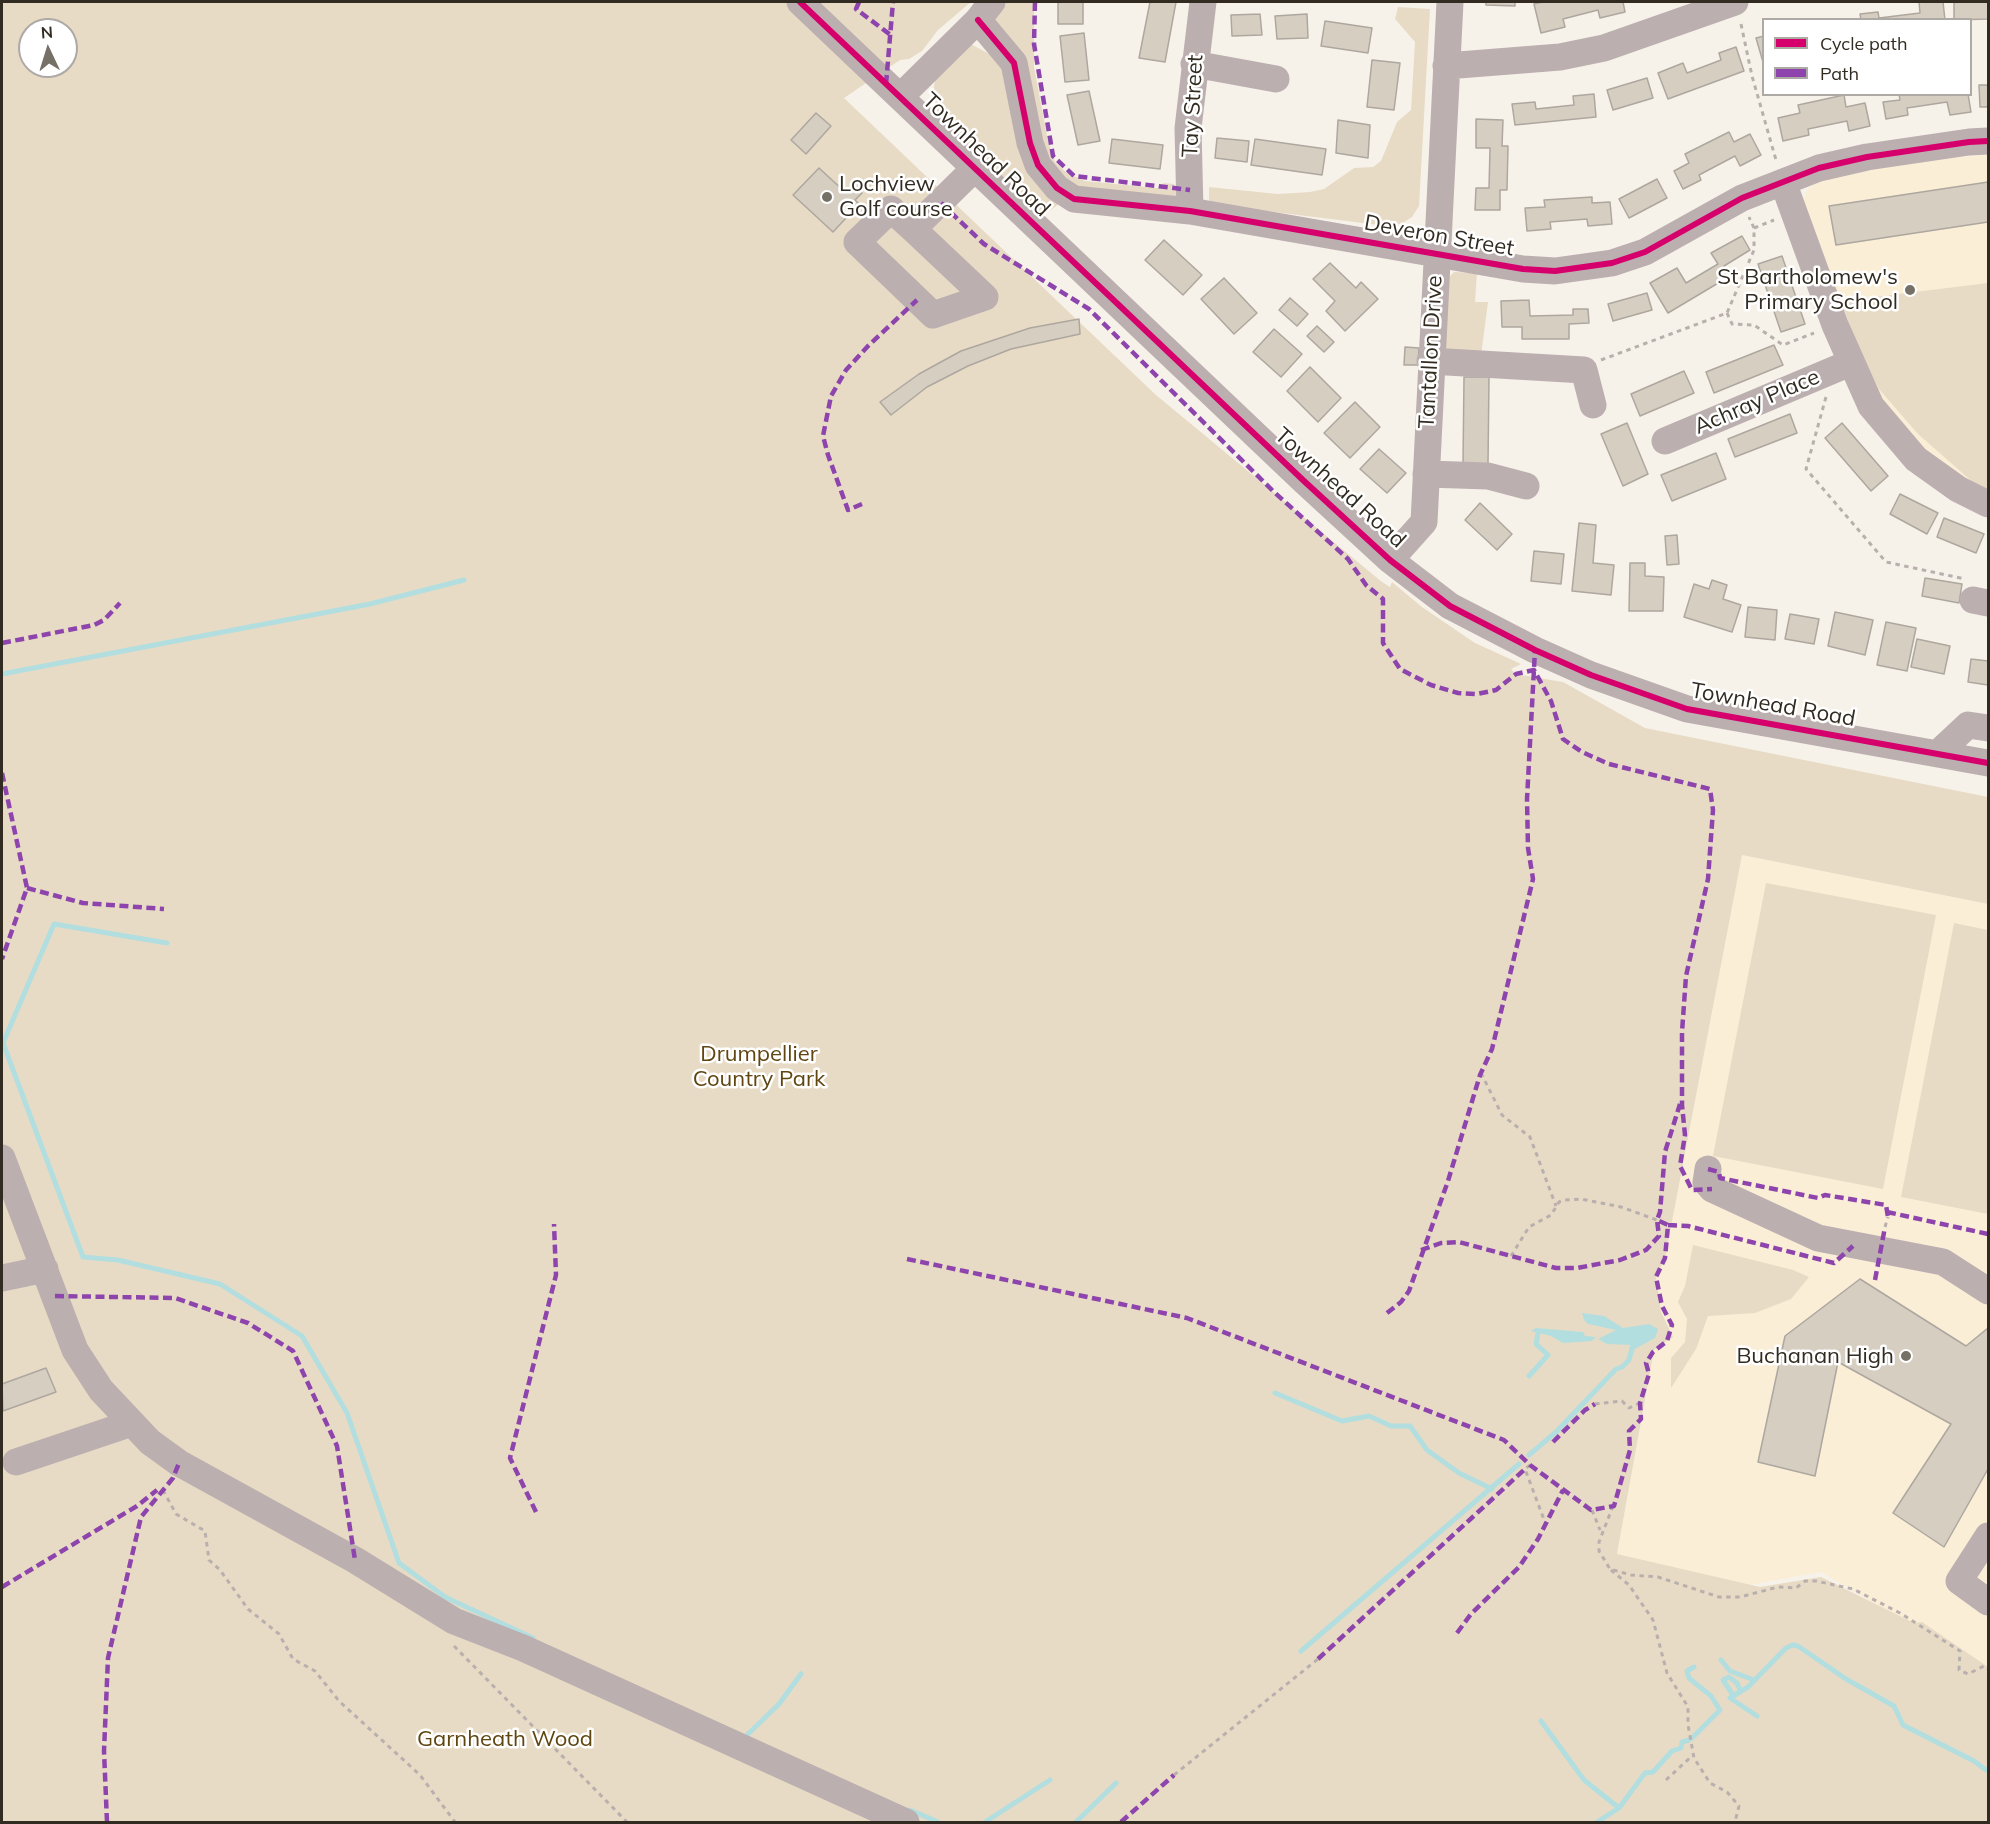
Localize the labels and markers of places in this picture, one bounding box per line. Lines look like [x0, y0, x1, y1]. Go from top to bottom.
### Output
place label: Lochview Golf course [839, 171, 953, 222]
marker: Lochview Golf course [820, 190, 834, 204]
place label: St Bartholomew's Primary School [1717, 264, 1898, 316]
marker: St Bartholomew's Primary School [1903, 283, 1917, 297]
place label: Buchanan High [1736, 1343, 1894, 1369]
marker: Buchanan High [1899, 1349, 1913, 1363]

